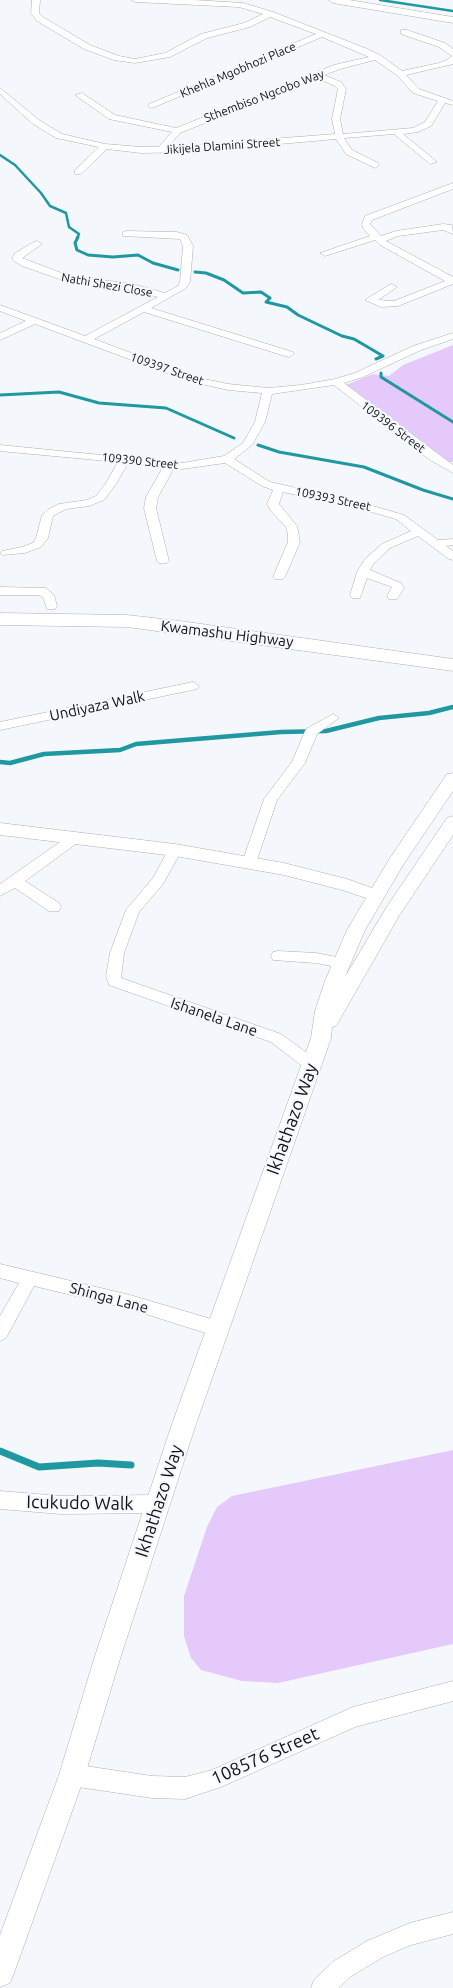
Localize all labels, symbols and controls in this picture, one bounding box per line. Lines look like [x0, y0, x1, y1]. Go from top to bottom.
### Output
street label: Khehla Mgobhozi Place [178, 39, 298, 101]
street label: Sthembiso Ngcobo Way [202, 66, 326, 126]
street label: Jikijela Dlamini Street [163, 135, 281, 157]
street label: Nathi Shezi Close [60, 270, 154, 300]
street label: 109397 Street [128, 350, 206, 388]
street label: 109396 Street [358, 398, 428, 456]
street label: 109390 Street [101, 450, 179, 472]
street label: 109393 Street [294, 484, 372, 514]
street label: Kwamashu Highway [160, 617, 294, 651]
street label: Undiyaza Walk [48, 687, 146, 725]
street label: Ishanela Lane [168, 994, 260, 1040]
street label: Ikhathazo Way [262, 1060, 322, 1178]
street label: Shinga Lane [68, 1279, 150, 1317]
street label: Ikhathazo Way [131, 1442, 187, 1560]
street label: Icukudo Walk [26, 1491, 134, 1515]
street label: 108576 Street [208, 1723, 322, 1789]

